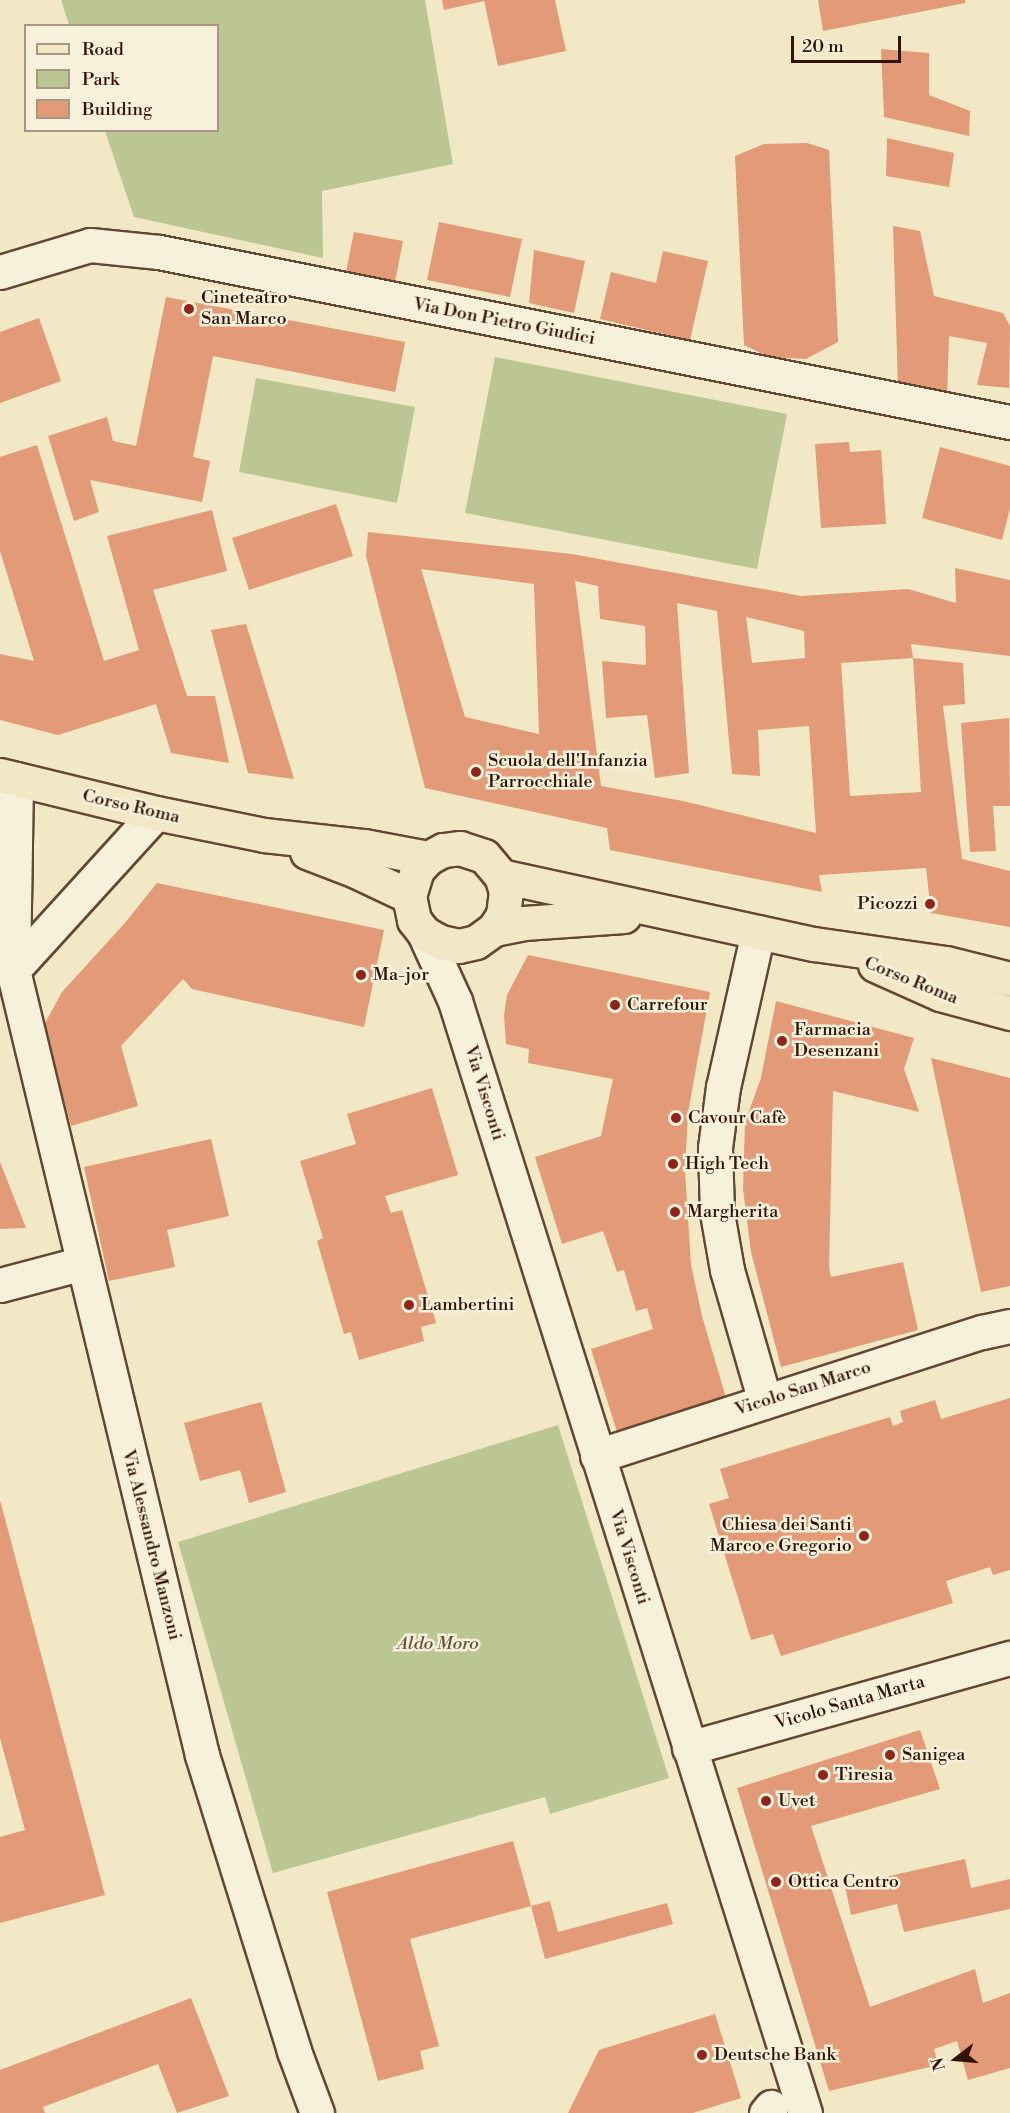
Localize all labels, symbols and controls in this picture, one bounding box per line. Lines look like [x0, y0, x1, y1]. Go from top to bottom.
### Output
legend [24, 24, 219, 132]
scale bar [794, 24, 904, 62]
text: 20 m [802, 35, 844, 58]
text: Road [82, 38, 124, 61]
text: Park [82, 68, 119, 91]
text: Building [82, 98, 152, 121]
place label: Cineteatro San Marco [201, 288, 288, 330]
street label: Via Don Pietro Giudici [411, 294, 597, 350]
marker: Cineteatro San Marco [182, 302, 196, 316]
place label: Scuola dell'Infanzia Parrocchiale [488, 751, 648, 794]
marker: Scuola dell'Infanzia Parrocchiale [469, 765, 483, 779]
street label: Corso Roma [80, 785, 182, 829]
place label: Picozzi [857, 893, 918, 915]
marker: Picozzi [923, 897, 937, 911]
street label: Corso Roma [861, 952, 961, 1010]
place label: Ma-jor [373, 964, 429, 986]
marker: Ma-jor [354, 968, 368, 982]
place label: Carrefour [627, 994, 708, 1016]
marker: Carrefour [608, 998, 622, 1012]
place label: Farmacia Desenzani [794, 1020, 879, 1062]
marker: Farmacia Desenzani [775, 1034, 789, 1048]
street label: Via Visconti [459, 1043, 509, 1143]
place label: Cavour Cafè [688, 1107, 786, 1129]
marker: Cavour Cafè [669, 1111, 683, 1125]
place label: High Tech [685, 1153, 769, 1175]
marker: High Tech [666, 1157, 680, 1171]
place label: Margherita [687, 1201, 778, 1223]
marker: Margherita [668, 1205, 682, 1219]
place label: Lambertini [421, 1294, 514, 1316]
marker: Lambertini [402, 1298, 416, 1312]
street label: Vicolo San Marco [732, 1357, 874, 1421]
street label: Via Alessandro Manzoni [117, 1447, 185, 1643]
street label: Via Visconti [604, 1507, 654, 1607]
place label: Chiesa dei Santi Marco e Gregorio [710, 1515, 852, 1558]
marker: Chiesa dei Santi Marco e Gregorio [857, 1529, 871, 1543]
park label: Aldo Moro [397, 1633, 479, 1655]
street label: Vicolo Santa Marta [773, 1671, 927, 1735]
place label: Sanigea [902, 1744, 965, 1766]
marker: Sanigea [883, 1748, 897, 1762]
place label: Tiresia [835, 1764, 893, 1786]
marker: Tiresia [816, 1768, 830, 1782]
place label: Uvet [778, 1790, 815, 1812]
marker: Uvet [759, 1794, 773, 1808]
place label: Ottica Centro [788, 1871, 899, 1893]
marker: Ottica Centro [769, 1875, 783, 1889]
north arrow [926, 2029, 986, 2089]
place label: Deutsche Bank [714, 2044, 836, 2066]
marker: Deutsche Bank [695, 2048, 709, 2062]
text: N [927, 2055, 950, 2073]

